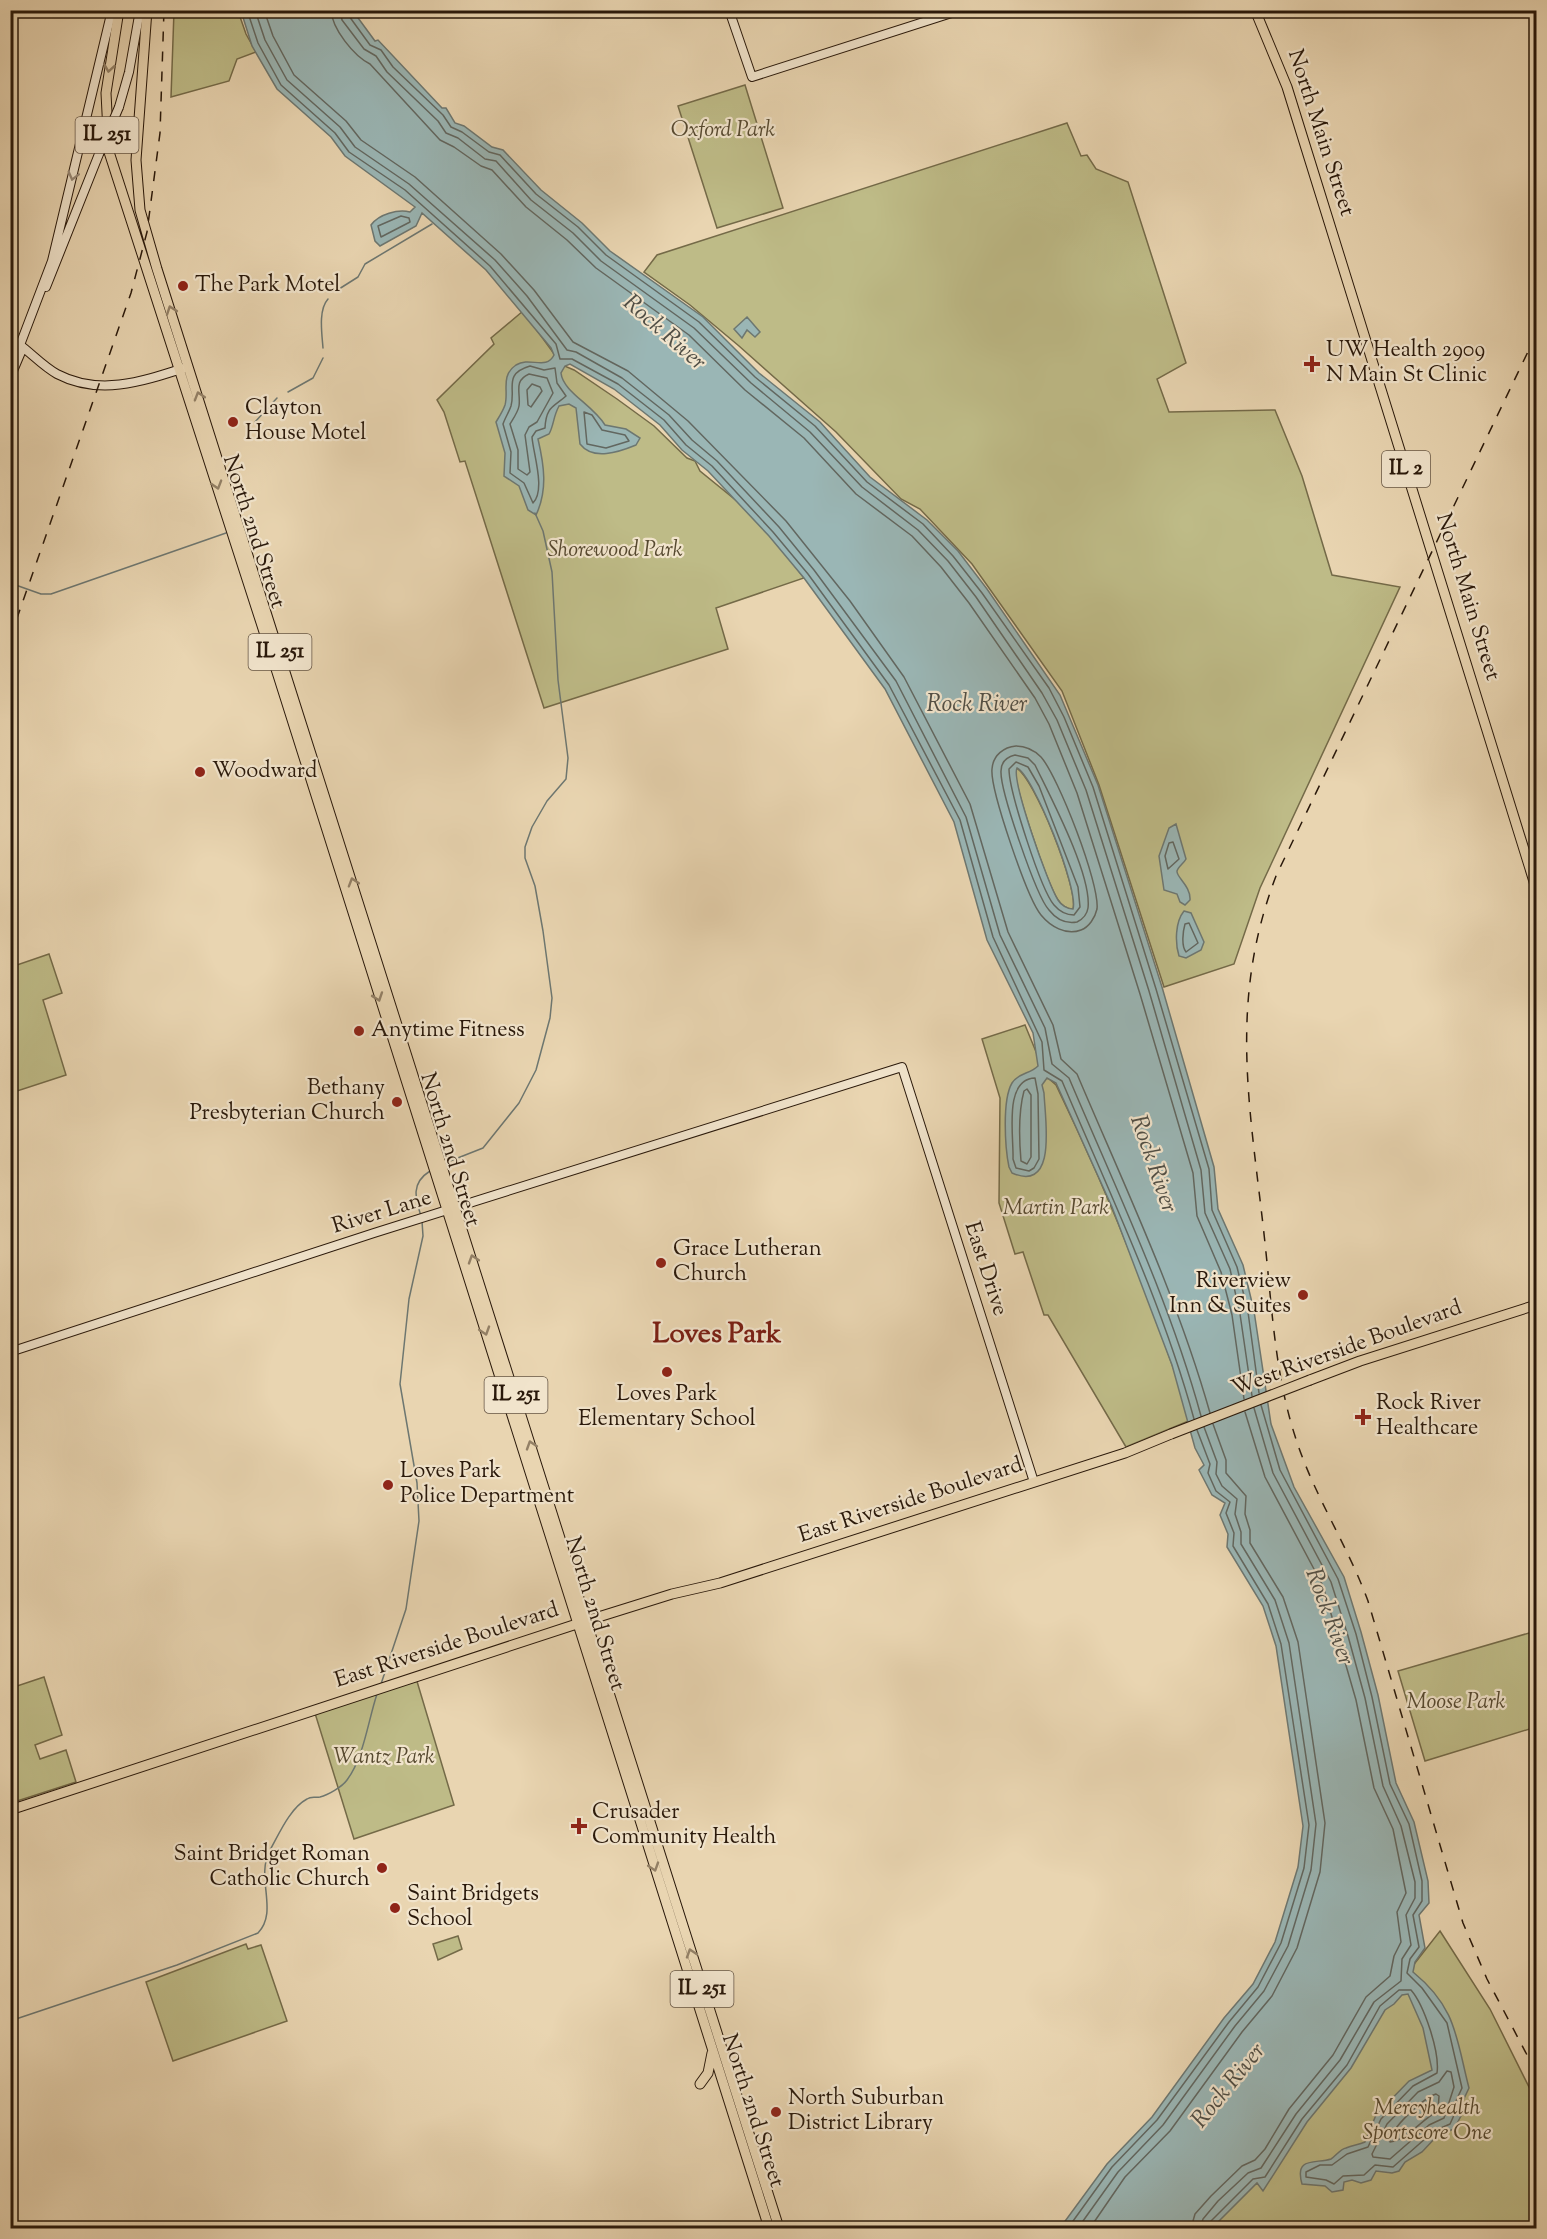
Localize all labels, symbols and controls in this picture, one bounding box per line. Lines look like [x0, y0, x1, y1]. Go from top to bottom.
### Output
street label: North Main Street [1278, 45, 1362, 221]
one-way arrow [103, 63, 115, 73]
park label: Oxford Park [671, 115, 775, 147]
road number: IL 251 [76, 117, 138, 153]
one-way arrow [67, 171, 80, 181]
place label: The Park Motel [195, 270, 340, 302]
marker: The Park Motel [176, 279, 190, 293]
water label: Rock River [615, 287, 714, 379]
one-way arrow [165, 306, 178, 316]
place label: UW Health 2909 N Main St Clinic [1326, 335, 1487, 392]
marker: UW Health 2909 N Main St Clinic [1303, 355, 1321, 373]
one-way arrow [194, 391, 206, 402]
place label: Clayton House Motel [245, 393, 366, 450]
marker: Clayton House Motel [226, 415, 240, 429]
street label: North 2nd Street [213, 451, 293, 613]
road number: IL 2 [1382, 451, 1430, 487]
one-way arrow [210, 479, 222, 490]
street label: North Main Street [1426, 509, 1508, 685]
park label: Shorewood Park [547, 535, 683, 567]
road number: IL 251 [248, 634, 312, 670]
water label: Rock River [926, 688, 1028, 722]
place label: Woodward [212, 756, 318, 788]
marker: Woodward [193, 765, 207, 779]
one-way arrow [348, 877, 360, 888]
one-way arrow [371, 991, 384, 1002]
place label: Anytime Fitness [371, 1015, 525, 1047]
marker: Anytime Fitness [352, 1024, 366, 1038]
street label: North 2nd Street [410, 1069, 488, 1231]
place label: Bethany Presbyterian Church [189, 1073, 385, 1130]
marker: Bethany Presbyterian Church [390, 1095, 404, 1109]
water label: Rock River [1120, 1111, 1186, 1218]
street label: River Lane [328, 1183, 436, 1243]
park label: Martin Park [1003, 1193, 1109, 1225]
street label: East Drive [955, 1218, 1015, 1320]
place label: Grace Lutheran Church [673, 1234, 822, 1291]
one-way arrow [467, 1254, 480, 1265]
marker: Grace Lutheran Church [654, 1256, 668, 1270]
place label: Riverview Inn & Suites [1169, 1266, 1292, 1323]
marker: Riverview Inn & Suites [1296, 1288, 1310, 1302]
street label: West Riverside Boulevard [1227, 1292, 1467, 1406]
district label: Loves Park [653, 1315, 782, 1355]
one-way arrow [478, 1325, 491, 1336]
marker: Loves Park Elementary School [660, 1365, 674, 1379]
road number: IL 251 [484, 1377, 548, 1413]
place label: Loves Park Elementary School [578, 1379, 756, 1436]
place label: Rock River Healthcare [1376, 1388, 1481, 1445]
marker: Rock River Healthcare [1354, 1408, 1372, 1426]
one-way arrow [526, 1440, 538, 1451]
street label: East Riverside Boulevard [795, 1450, 1027, 1552]
place label: Loves Park Police Department [400, 1456, 575, 1513]
marker: Loves Park Police Department [381, 1478, 395, 1492]
street label: North 2nd Street [555, 1533, 633, 1695]
water label: Rock River [1296, 1564, 1362, 1671]
street label: East Riverside Boulevard [331, 1595, 563, 1697]
park label: Moose Park [1406, 1687, 1506, 1719]
park label: Wantz Park [333, 1742, 435, 1774]
place label: Crusader Community Health [592, 1797, 777, 1854]
marker: Crusader Community Health [570, 1817, 588, 1835]
place label: Saint Bridget Roman Catholic Church [174, 1839, 370, 1896]
marker: Saint Bridget Roman Catholic Church [375, 1861, 389, 1875]
one-way arrow [647, 1861, 659, 1872]
place label: Saint Bridgets School [407, 1879, 539, 1936]
marker: Saint Bridgets School [388, 1901, 402, 1915]
one-way arrow [686, 1948, 698, 1959]
road number: IL 251 [670, 1971, 734, 2007]
street label: North 2nd Street [712, 2030, 792, 2192]
water label: Rock River [1184, 2036, 1274, 2136]
place label: North Suburban District Library [788, 2083, 944, 2140]
park label: Mercyhealth Sportscore One [1362, 2093, 1492, 2150]
marker: North Suburban District Library [769, 2105, 783, 2119]

